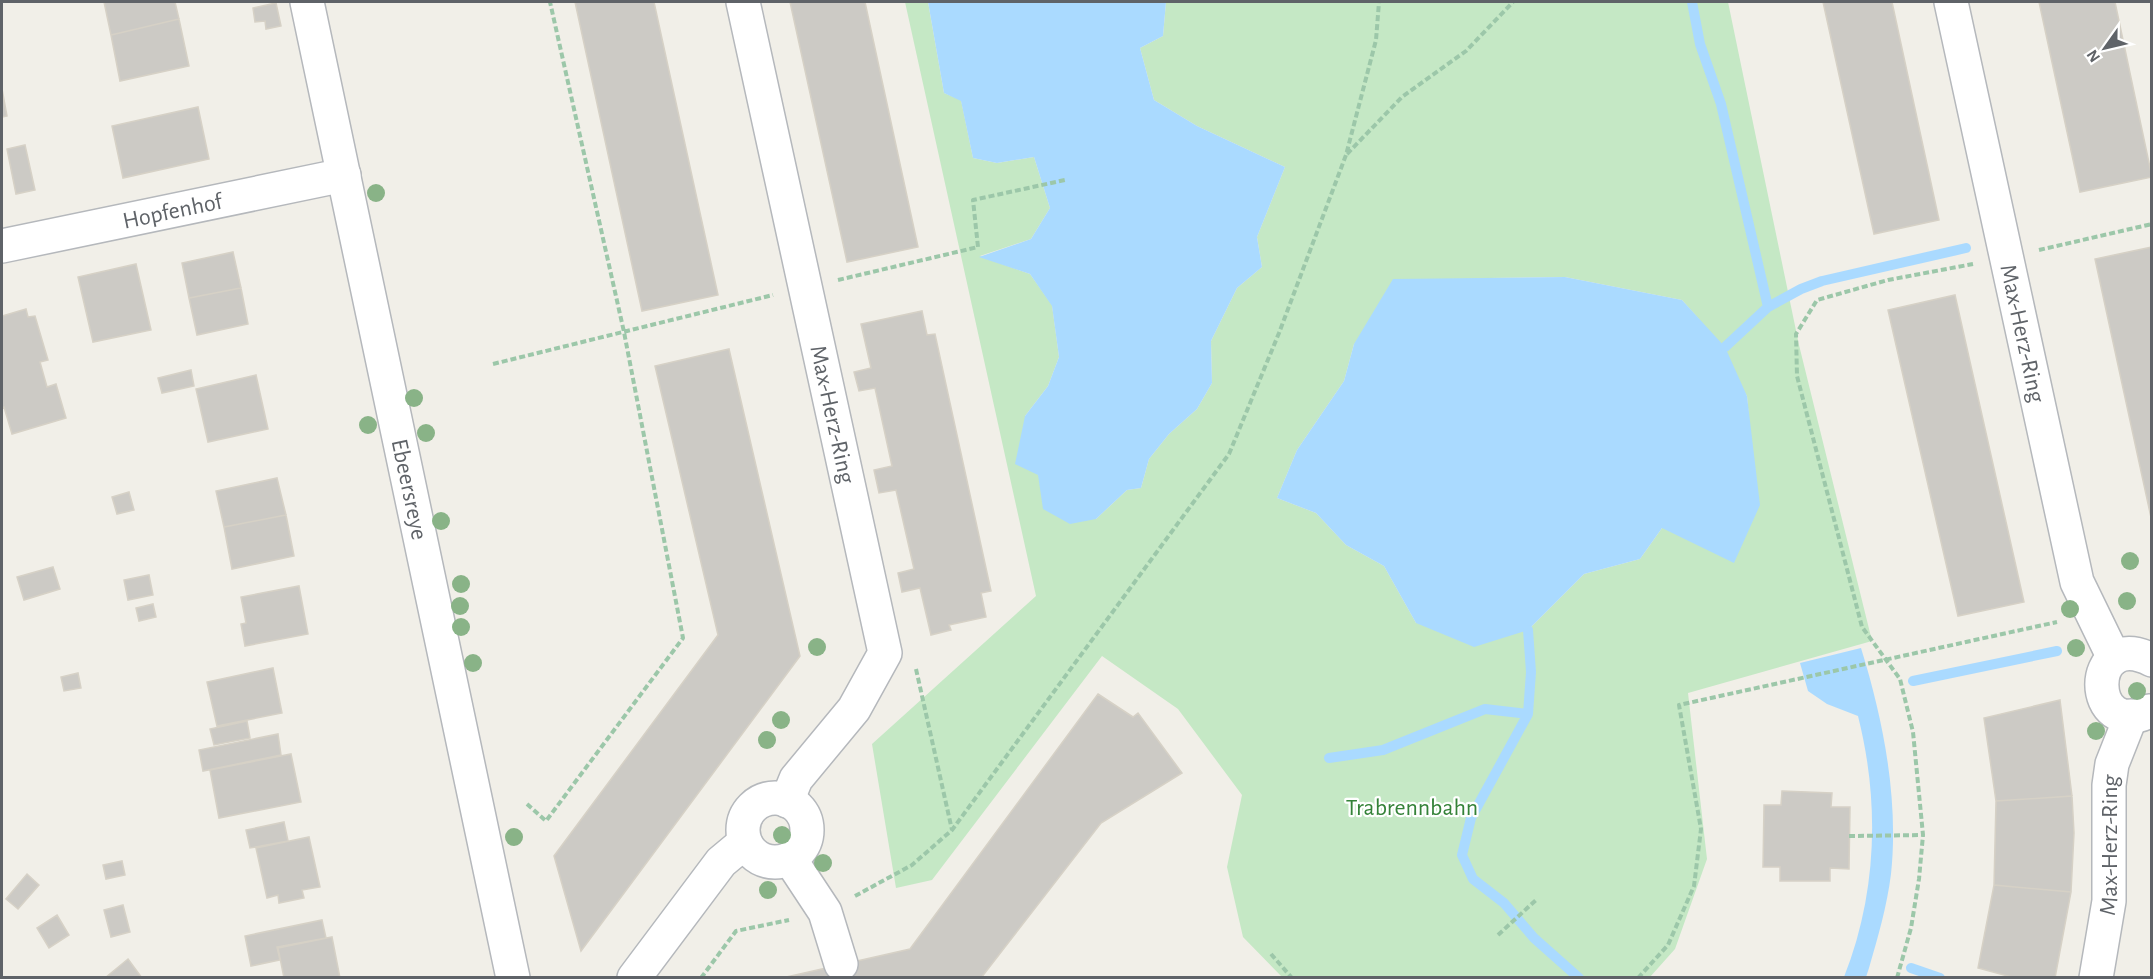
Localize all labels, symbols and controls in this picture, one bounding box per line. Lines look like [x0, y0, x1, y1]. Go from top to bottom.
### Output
north arrow [2075, 18, 2135, 78]
text: N [2084, 47, 2103, 65]
street label: Hopfenhof [121, 189, 226, 234]
street label: Max-Herz-Ring [1995, 262, 2049, 405]
street label: Max-Herz-Ring [805, 343, 859, 486]
street label: Ebeersreye [387, 437, 431, 542]
street label: Max-Herz-Ring [2096, 773, 2123, 917]
park label: Trabrennbahn [1346, 796, 1478, 820]

